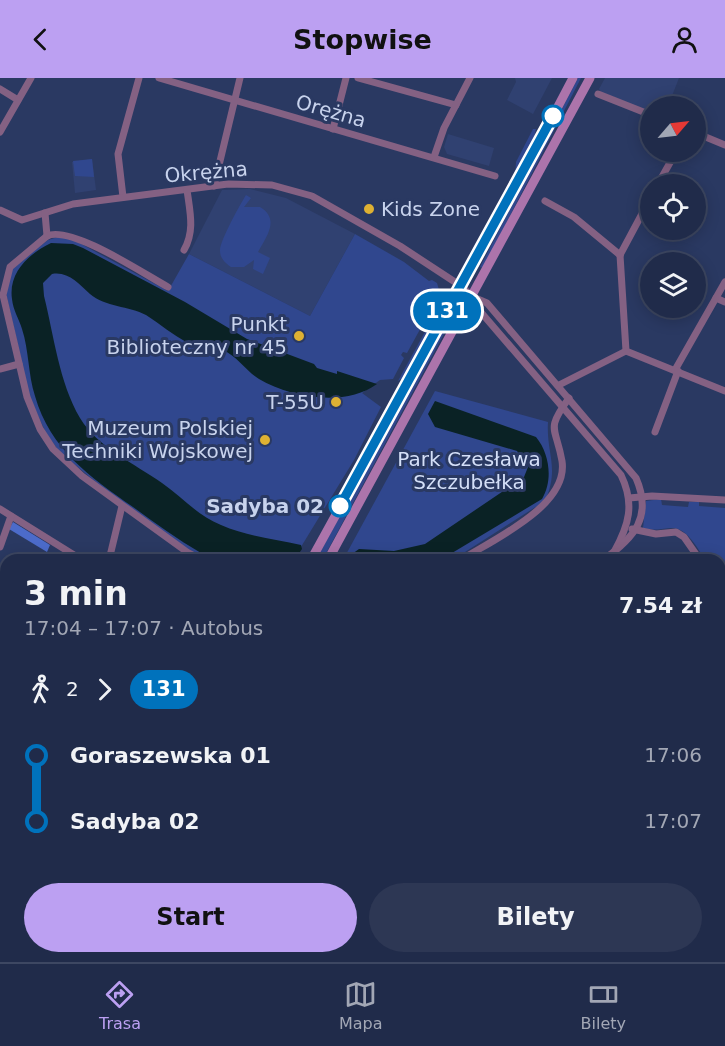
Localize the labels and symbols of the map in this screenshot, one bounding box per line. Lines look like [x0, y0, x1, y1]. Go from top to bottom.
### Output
street label: Orężna [293, 90, 369, 132]
north arrow [640, 96, 706, 162]
unlabelled marker [542, 105, 564, 127]
street label: Okrężna [163, 156, 249, 188]
place label: Kids Zone [381, 197, 480, 221]
marker: Kids Zone [362, 202, 376, 216]
line badge: 131 [412, 292, 482, 330]
place label: Punkt Biblioteczny nr 45 [106, 312, 287, 359]
marker: Punkt Biblioteczny nr 45 [292, 329, 306, 343]
place label: T-55U [265, 390, 324, 414]
marker: T-55U [329, 395, 343, 409]
place label: Muzeum Polskiej Techniki Wojskowej [61, 416, 253, 463]
marker: Muzeum Polskiej Techniki Wojskowej [258, 433, 272, 447]
park label: Park Czesława Szczubełka [397, 447, 541, 494]
place label: Sadyba 02 [206, 494, 324, 518]
marker: Sadyba 02 [329, 495, 351, 517]

